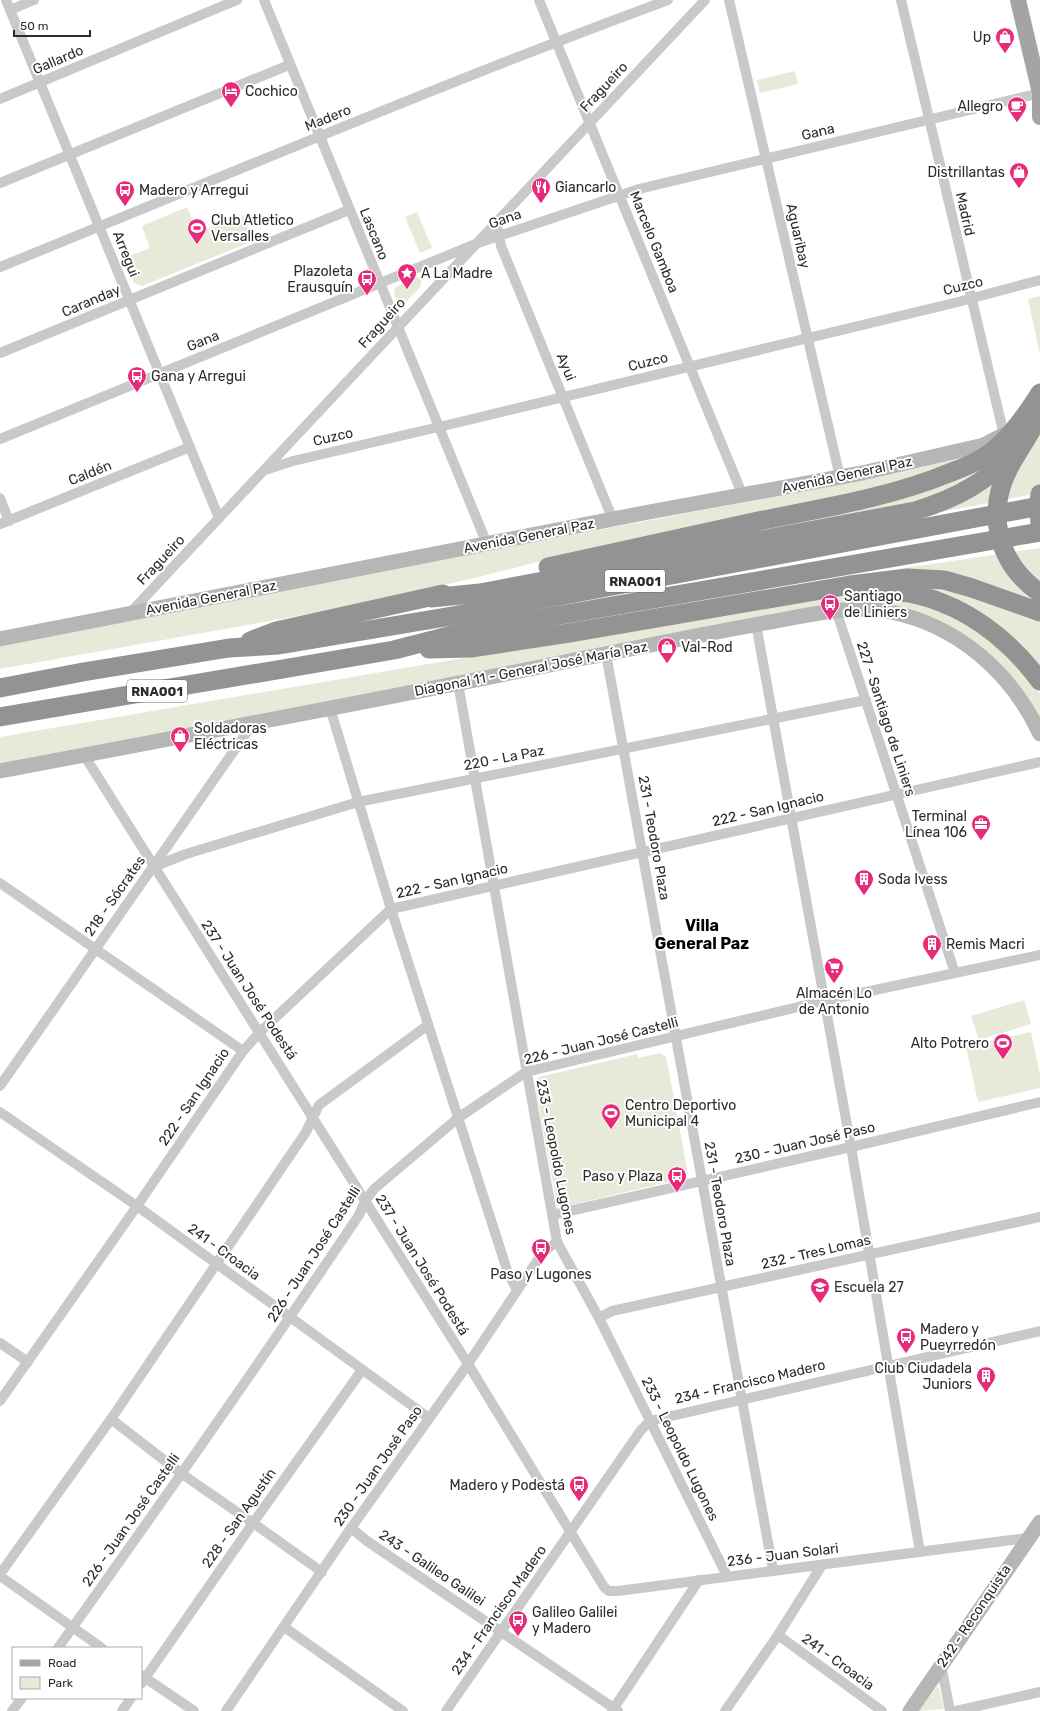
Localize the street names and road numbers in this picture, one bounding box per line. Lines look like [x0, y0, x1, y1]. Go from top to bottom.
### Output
street label: Gallardo [30, 42, 86, 78]
street label: Fragueiro [577, 58, 631, 116]
street label: Madero [302, 101, 354, 135]
street label: Gana [800, 120, 836, 144]
street label: Marcelo Gamboa [626, 189, 682, 295]
street label: Madrid [952, 191, 978, 237]
street label: Aguaribay [782, 202, 814, 270]
street label: Lascano [356, 205, 392, 263]
street label: Gana [486, 206, 524, 232]
street label: Arregui [109, 229, 143, 279]
street label: Cuzco [941, 273, 985, 299]
street label: Caranday [59, 281, 123, 321]
street label: Fragueiro [355, 294, 409, 352]
street label: Gana [184, 327, 222, 355]
street label: Cuzco [626, 349, 670, 375]
street label: Ayui [553, 351, 579, 383]
street label: Cuzco [311, 424, 355, 450]
street label: Avenida General Paz [780, 453, 914, 497]
street label: Caldén [66, 457, 114, 489]
street label: Avenida General Paz [462, 515, 596, 557]
street label: Fragueiro [134, 531, 188, 589]
road number: RNA001 [605, 570, 665, 592]
street label: Avenida General Paz [144, 577, 278, 619]
street label: Diagonal 11 - General José María Paz [413, 638, 649, 700]
street label: 227 - Santiago de Liniers [853, 640, 919, 798]
road number: RNA001 [127, 680, 187, 702]
street label: 220 - La Paz [462, 742, 546, 774]
street label: 231 - Teodoro Plaza [635, 774, 673, 902]
street label: 222 - San Ignacio [710, 788, 826, 830]
street label: 218 - Sócrates [81, 852, 149, 940]
street label: 222 - San Ignacio [394, 860, 510, 902]
street label: 237 - Juan José Podestá [197, 917, 301, 1063]
street label: 226 - Juan José Castelli [522, 1014, 680, 1068]
street label: 222 - San Ignacio [155, 1045, 233, 1149]
street label: 233 - Leopoldo Lugones [533, 1078, 579, 1236]
street label: 230 - Juan José Paso [733, 1119, 877, 1167]
street label: 231 - Teodoro Plaza [701, 1140, 739, 1268]
street label: 226 - Juan José Castelli [264, 1183, 364, 1325]
street label: 237 - Juan José Podestá [372, 1191, 472, 1339]
street label: 241 - Croacia [185, 1220, 263, 1284]
street label: 232 - Tres Lomas [760, 1231, 872, 1273]
street label: 234 - Francisco Madero [673, 1356, 827, 1408]
street label: 233 - Leopoldo Lugones [638, 1374, 722, 1524]
street label: 230 - Juan José Paso [330, 1403, 426, 1529]
street label: 226 - Juan José Castelli [79, 1450, 183, 1590]
street label: 228 - San Agustín [198, 1465, 280, 1571]
street label: 243 - Galileo Galilei [376, 1526, 488, 1610]
street label: 236 - Juan Solari [726, 1540, 840, 1570]
street label: 234 - Francisco Madero [448, 1542, 550, 1678]
street label: 242 - Reconquista [933, 1561, 1015, 1671]
street label: 241 - Croacia [799, 1630, 877, 1694]

